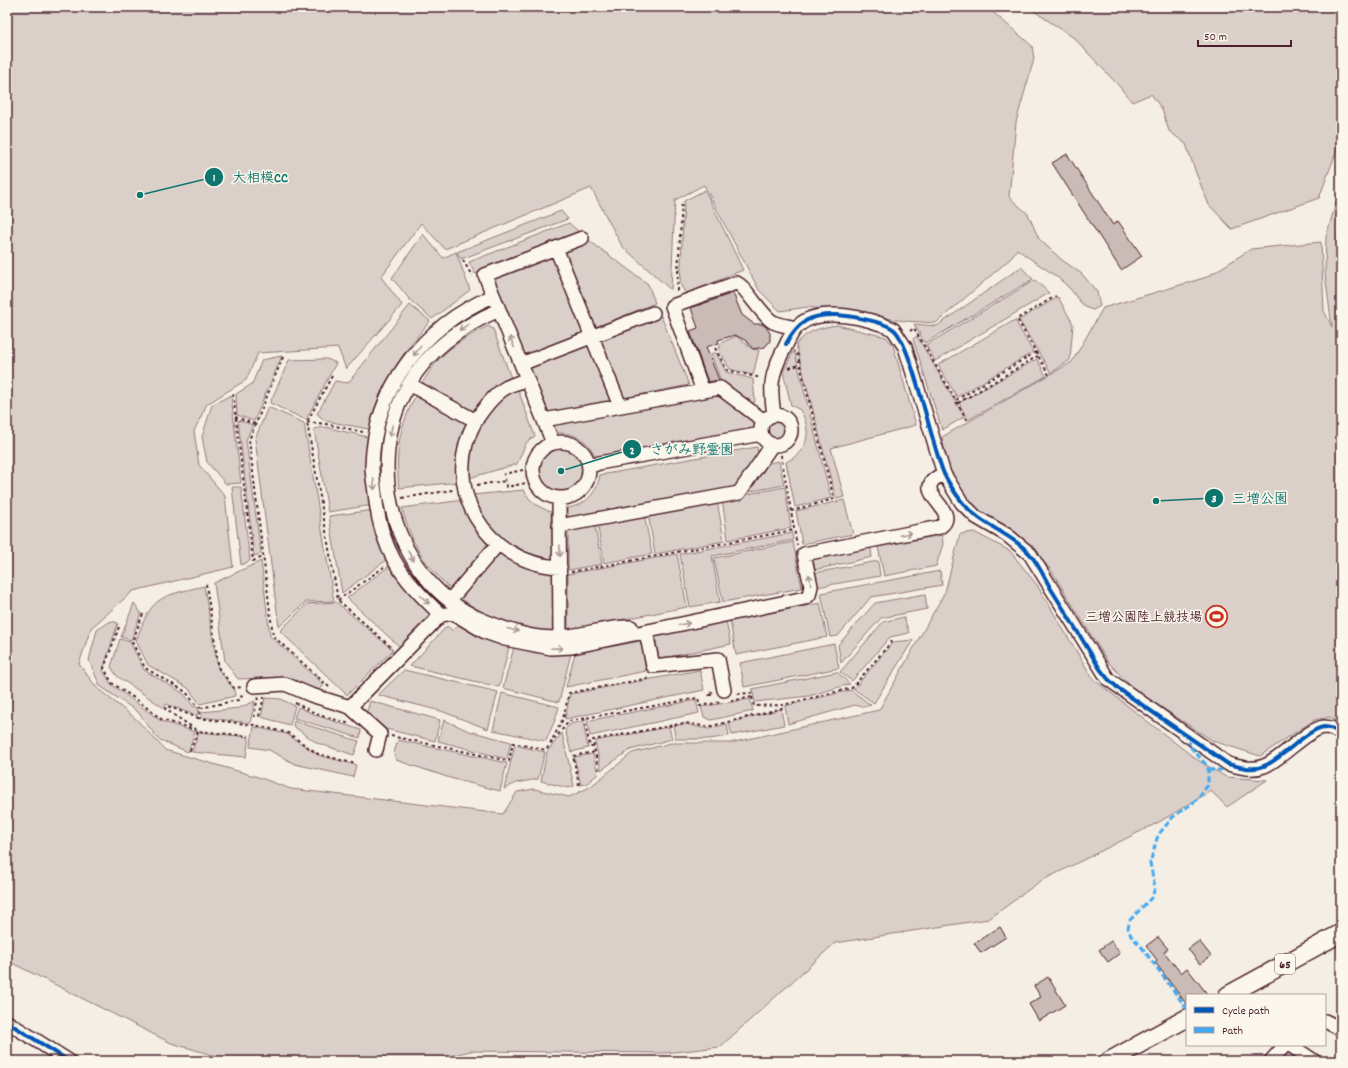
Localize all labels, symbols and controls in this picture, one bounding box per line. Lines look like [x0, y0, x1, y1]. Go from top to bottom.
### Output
scale bar [1198, 22, 1291, 48]
text: 50 m [1204, 29, 1227, 46]
callout: 大相模CC [204, 164, 296, 190]
text: 大相模CC [232, 169, 288, 189]
text: 1 [213, 170, 216, 187]
one-way arrow [459, 323, 470, 331]
one-way arrow [508, 337, 515, 349]
one-way arrow [413, 345, 421, 356]
one-way arrow [386, 424, 394, 437]
callout: さがみ野霊園 [622, 436, 742, 462]
text: さがみ野霊園 [650, 441, 734, 461]
text: 2 [629, 443, 635, 460]
one-way arrow [370, 477, 378, 490]
callout: 三増公園 [1204, 485, 1296, 511]
text: 三増公園 [1232, 490, 1288, 510]
text: 3 [1211, 491, 1217, 508]
one-way arrow [899, 530, 912, 538]
one-way arrow [556, 544, 564, 557]
one-way arrow [407, 550, 415, 561]
one-way arrow [806, 574, 814, 587]
one-way arrow [420, 595, 430, 605]
sports icon: 三増公園陸上競技場 [1204, 603, 1230, 629]
place label: 三増公園陸上競技場 [1085, 609, 1202, 628]
one-way arrow [678, 619, 691, 627]
one-way arrow [506, 627, 519, 635]
one-way arrow [550, 644, 563, 651]
road number: 65 [1275, 954, 1295, 974]
legend [1186, 994, 1326, 1046]
text: Cycle path [1222, 1003, 1270, 1020]
text: Path [1222, 1023, 1243, 1040]

